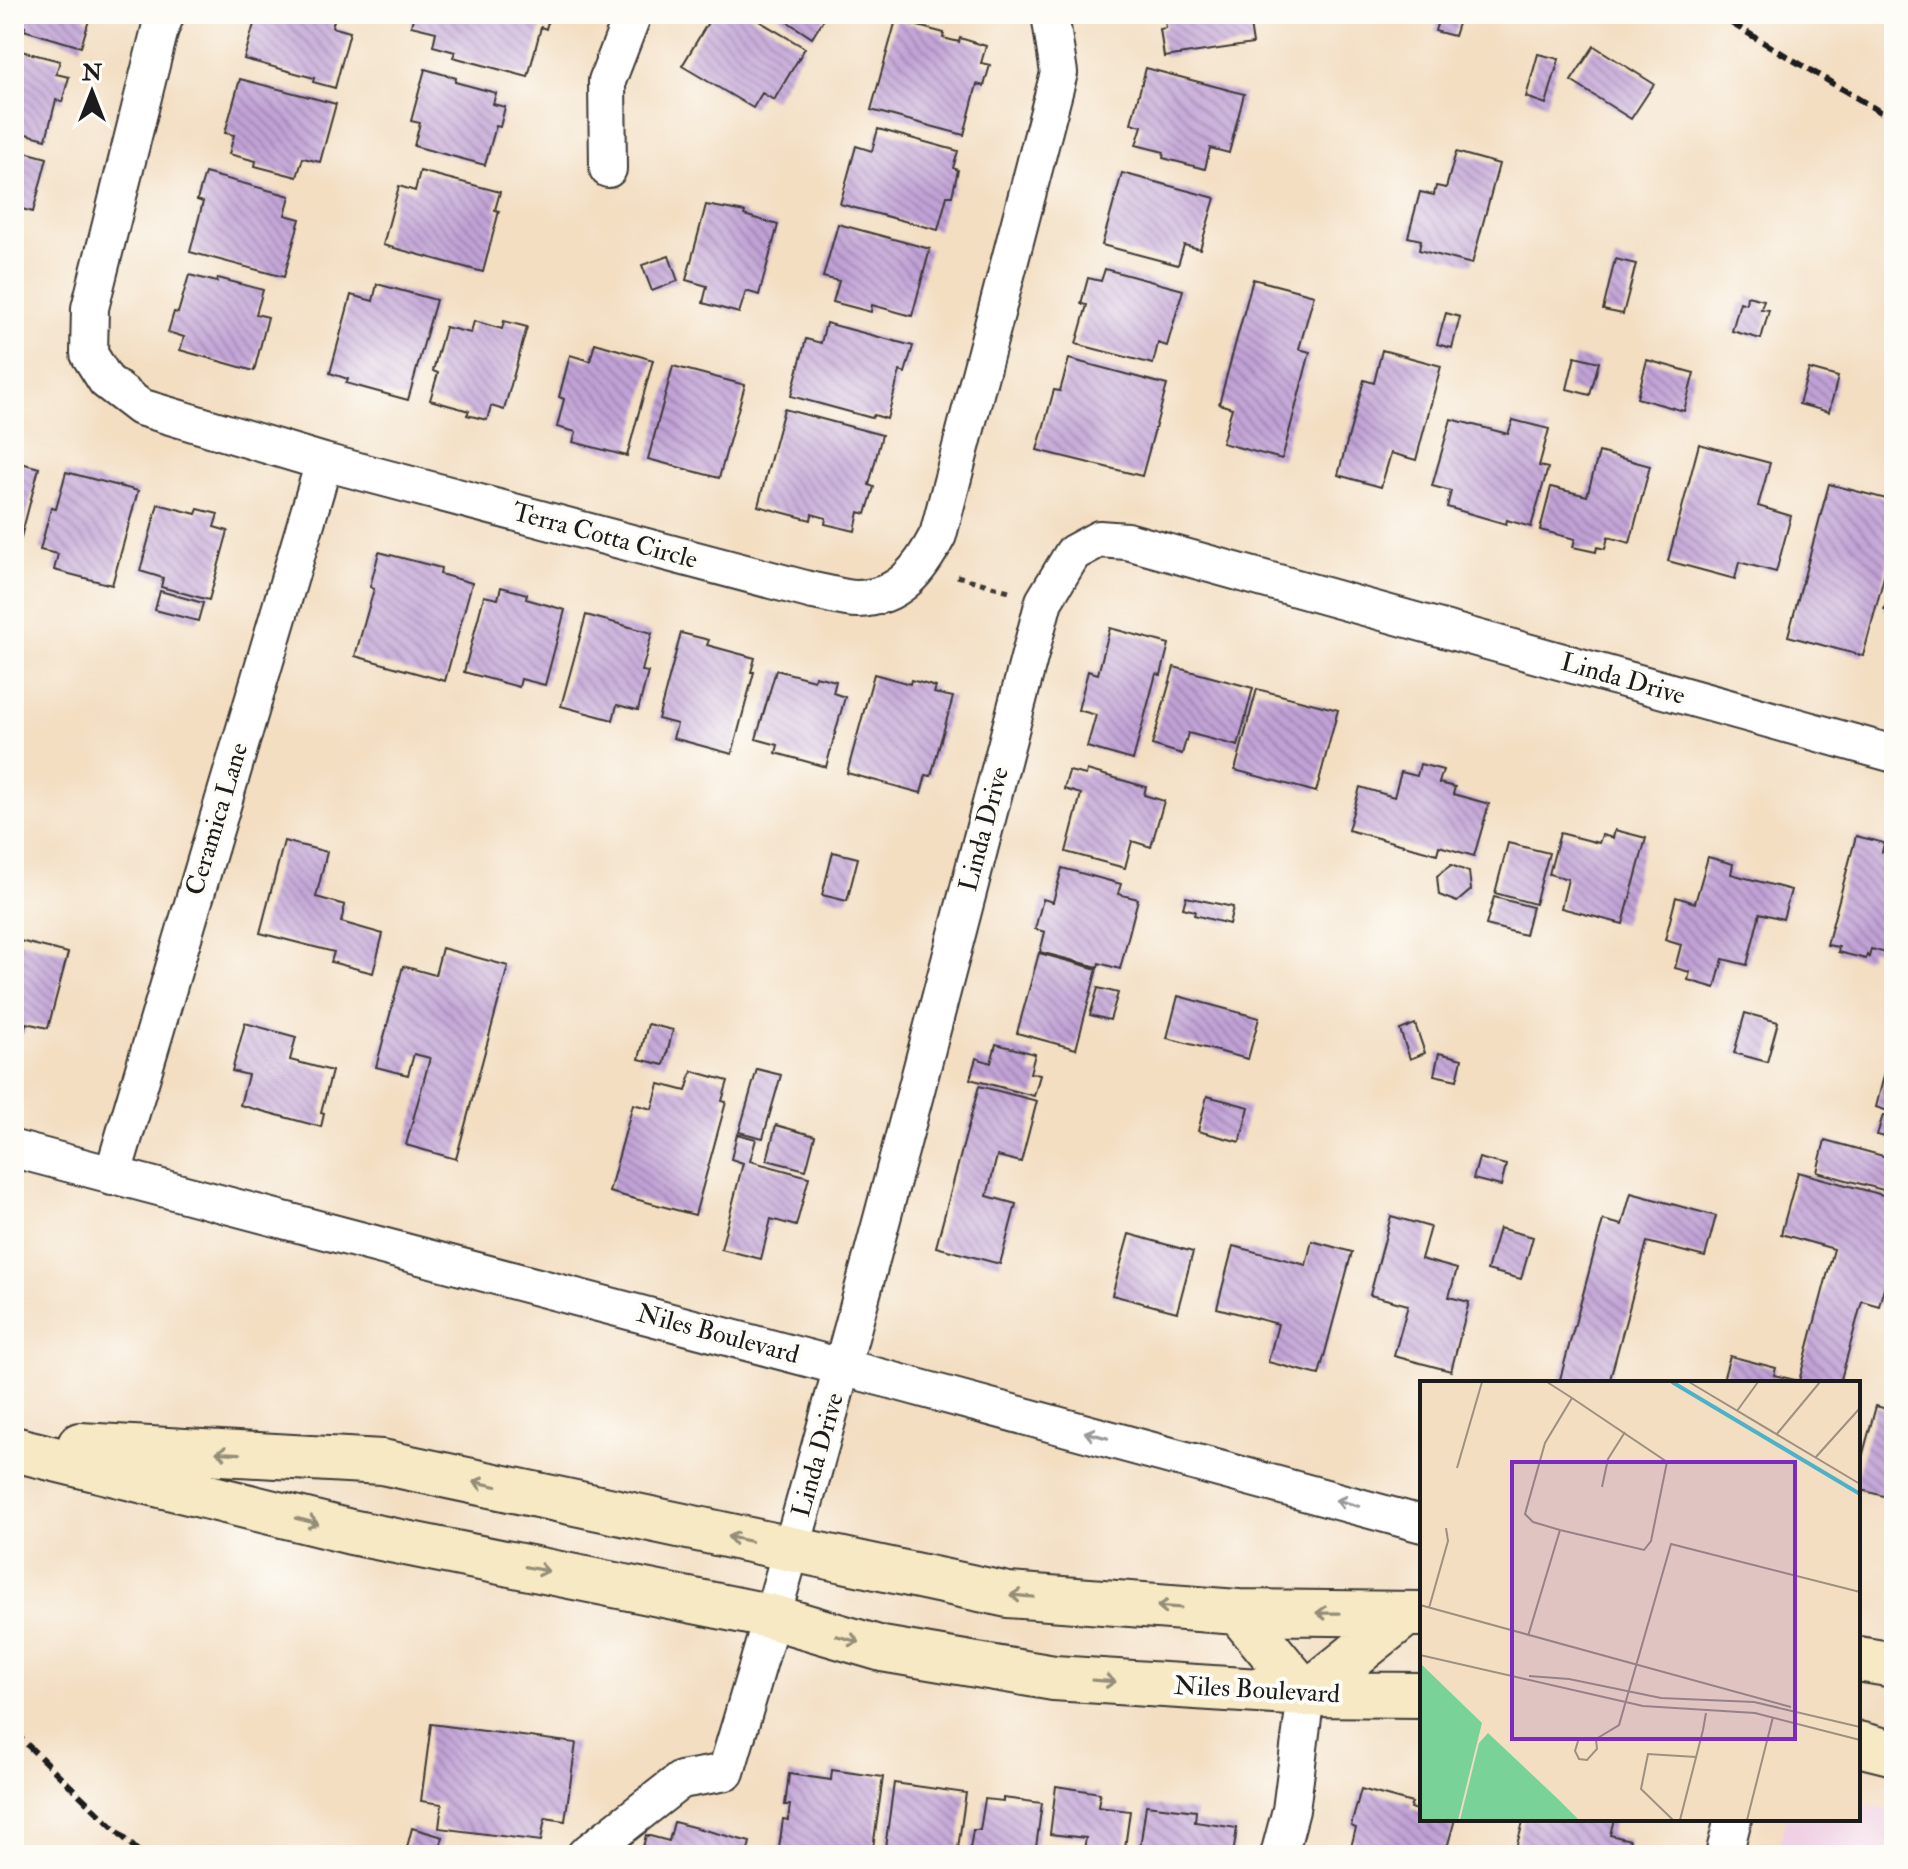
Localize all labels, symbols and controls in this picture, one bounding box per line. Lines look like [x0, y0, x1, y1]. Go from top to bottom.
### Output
north arrow [52, 52, 132, 132]
text: N [81, 59, 102, 87]
street label: Terra Cotta Circle [509, 496, 701, 576]
street label: Linda Drive [1557, 646, 1689, 712]
street label: Ceramica Lane [179, 739, 255, 899]
street label: Linda Drive [952, 763, 1016, 895]
street label: Niles Boulevard [634, 1297, 803, 1371]
inset map [1420, 1381, 1860, 1821]
street label: Linda Drive [785, 1389, 851, 1521]
one-way arrow [1083, 1427, 1109, 1442]
one-way arrow [215, 1445, 242, 1460]
one-way arrow [473, 1476, 499, 1491]
one-way arrow [1334, 1495, 1360, 1510]
one-way arrow [294, 1515, 320, 1530]
one-way arrow [727, 1531, 753, 1546]
one-way arrow [524, 1563, 549, 1578]
one-way arrow [1009, 1588, 1036, 1603]
one-way arrow [1156, 1600, 1183, 1615]
one-way arrow [1315, 1605, 1342, 1621]
one-way arrow [834, 1632, 860, 1647]
street label: Niles Boulevard [1173, 1670, 1341, 1710]
one-way arrow [1090, 1674, 1117, 1689]

